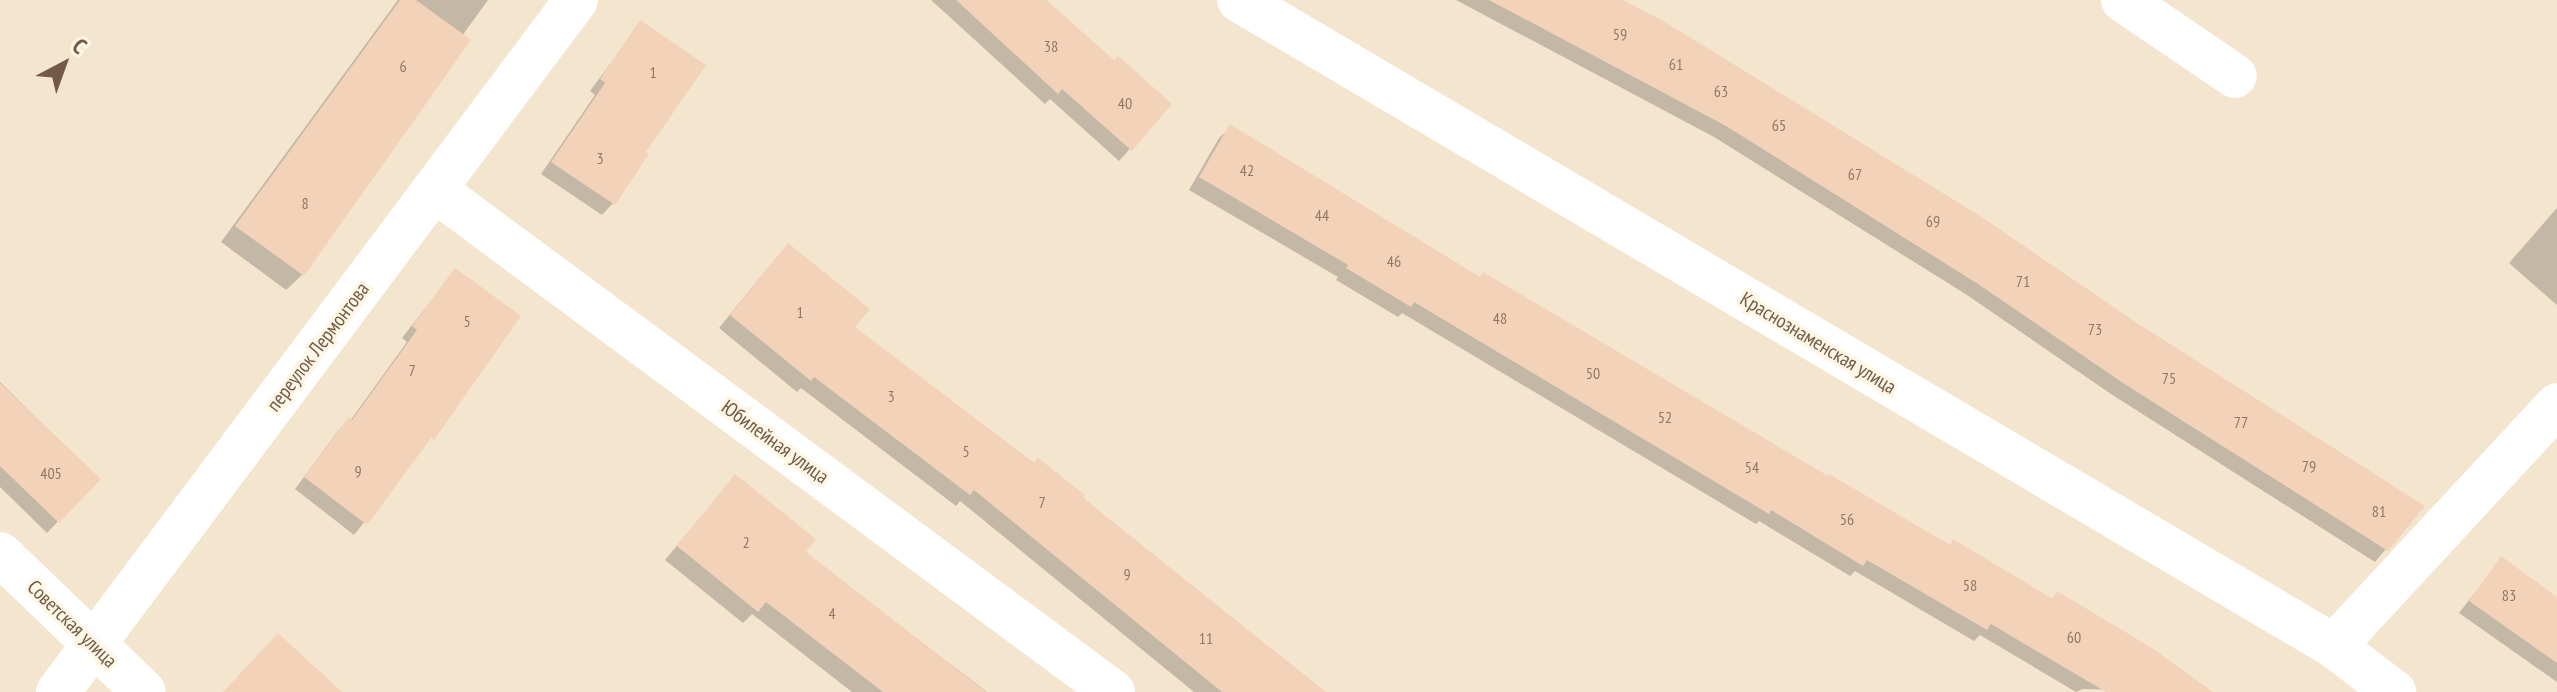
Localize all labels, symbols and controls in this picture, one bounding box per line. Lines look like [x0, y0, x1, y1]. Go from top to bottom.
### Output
north arrow [24, 24, 104, 104]
house number: 59 [1613, 24, 1627, 44]
text: С [67, 32, 93, 60]
house number: 38 [1044, 36, 1058, 56]
house number: 61 [1669, 54, 1683, 74]
house number: 6 [399, 56, 407, 76]
house number: 1 [649, 62, 657, 82]
house number: 63 [1714, 81, 1728, 101]
house number: 40 [1118, 93, 1132, 113]
house number: 65 [1772, 115, 1786, 135]
house number: 3 [596, 148, 604, 168]
house number: 42 [1240, 160, 1254, 180]
house number: 67 [1848, 164, 1862, 184]
house number: 8 [301, 193, 309, 213]
house number: 44 [1315, 205, 1329, 225]
house number: 69 [1926, 211, 1940, 231]
house number: 46 [1387, 251, 1401, 271]
house number: 71 [2016, 271, 2030, 291]
street label: переулок Лермонтова [262, 278, 374, 416]
street label: Краснознаменская улица [1736, 287, 1900, 399]
house number: 1 [796, 302, 804, 322]
house number: 48 [1493, 308, 1507, 328]
house number: 5 [463, 311, 471, 331]
house number: 73 [2088, 319, 2102, 339]
house number: 7 [408, 360, 416, 380]
house number: 50 [1586, 363, 1600, 383]
house number: 75 [2162, 368, 2176, 388]
house number: 3 [887, 386, 895, 406]
street label: Юбилейная улица [717, 395, 833, 489]
house number: 52 [1658, 407, 1672, 427]
house number: 77 [2234, 412, 2248, 432]
house number: 5 [962, 441, 970, 461]
house number: 79 [2302, 456, 2316, 476]
house number: 54 [1745, 457, 1759, 477]
house number: 9 [354, 461, 362, 481]
house number: 405 [40, 463, 62, 483]
house number: 7 [1038, 492, 1046, 512]
house number: 81 [2372, 501, 2386, 521]
house number: 56 [1840, 509, 1854, 529]
house number: 2 [742, 532, 750, 552]
house number: 9 [1123, 564, 1131, 584]
street label: Советская улица [22, 575, 122, 673]
house number: 58 [1963, 575, 1977, 595]
house number: 83 [2502, 585, 2516, 605]
house number: 4 [828, 603, 836, 623]
house number: 60 [2067, 627, 2081, 647]
house number: 11 [1199, 628, 1213, 648]

